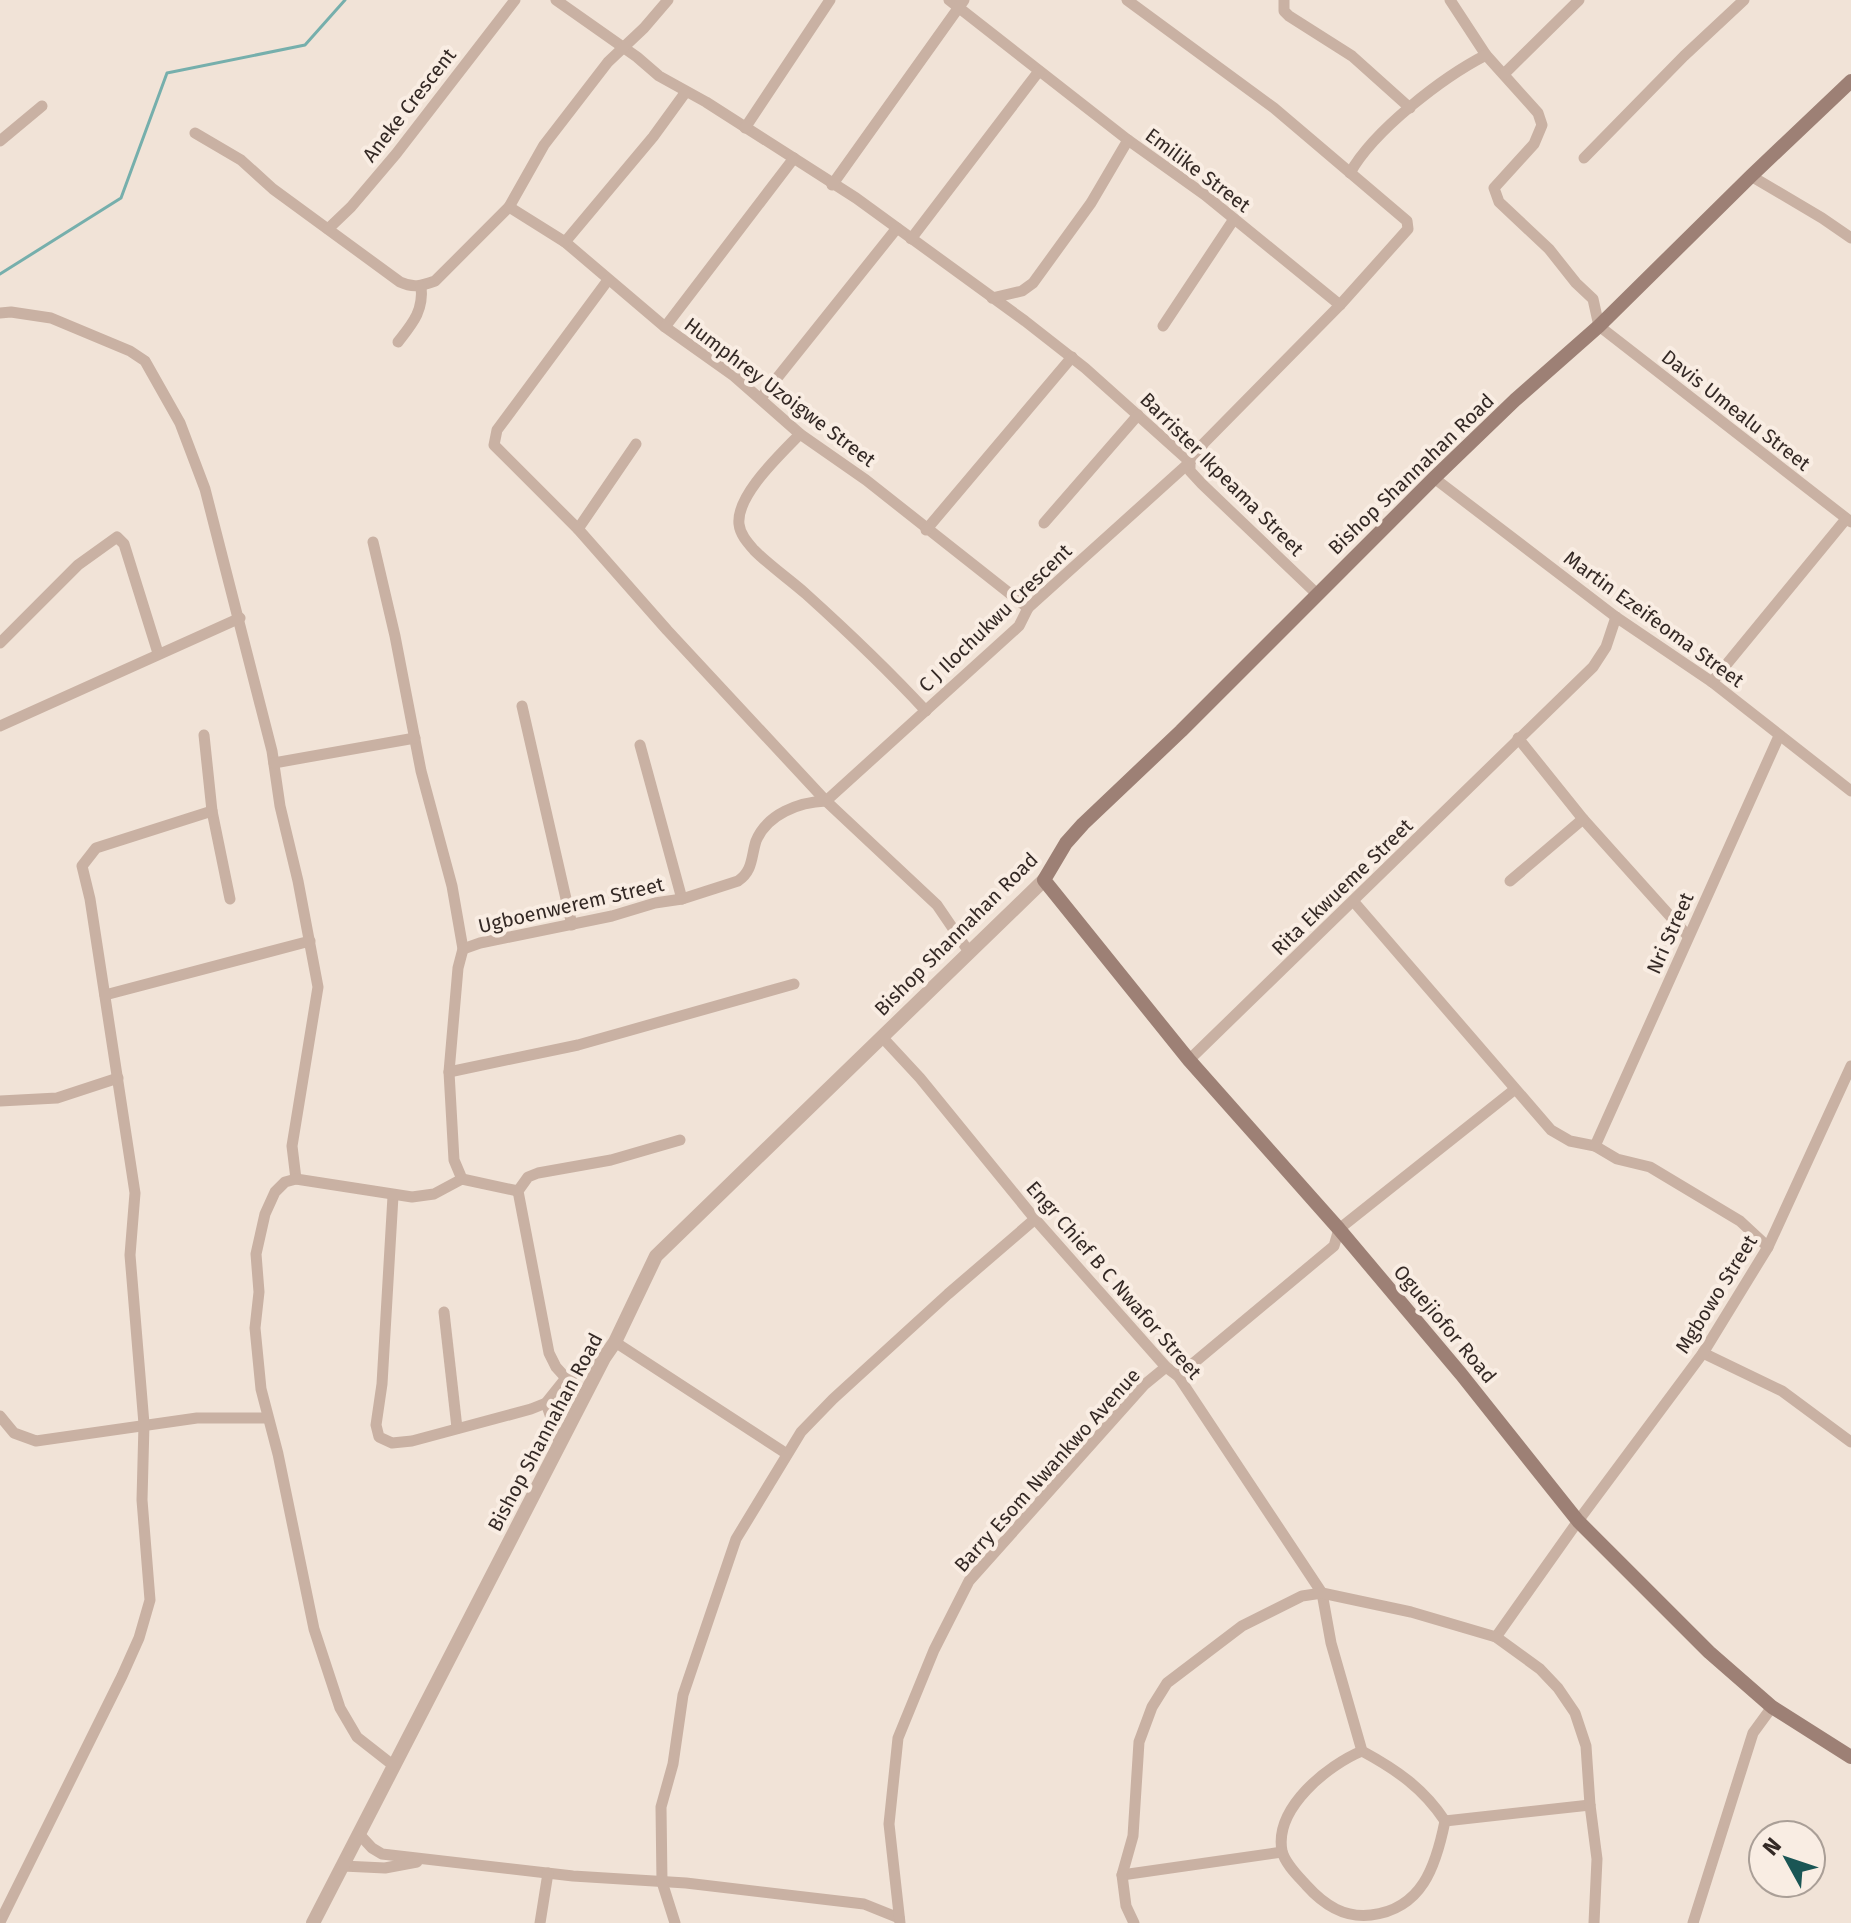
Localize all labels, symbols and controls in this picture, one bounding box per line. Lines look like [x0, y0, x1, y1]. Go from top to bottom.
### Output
street label: Aneke Crescent [357, 43, 461, 167]
street label: Emilike Street [1141, 123, 1256, 218]
street label: Humphrey Uzoigwe Street [680, 312, 881, 472]
street label: Davis Umealu Street [1657, 344, 1816, 476]
street label: Barrister Ikpeama Street [1135, 387, 1309, 561]
street label: Bishop Shannahan Road [1323, 389, 1499, 559]
street label: C J Ilochukwu Crescent [914, 538, 1077, 697]
street label: Martin Ezeifeoma Street [1559, 546, 1749, 693]
street label: Rita Ekwueme Street [1267, 813, 1418, 960]
street label: Bishop Shannahan Road [869, 847, 1043, 1021]
street label: Ugboenwerem Street [476, 872, 667, 938]
street label: Nri Street [1641, 888, 1699, 977]
street label: Engr Chief B C Nwafor Street [1021, 1176, 1207, 1385]
street label: Mgbowo Street [1670, 1230, 1762, 1358]
street label: Oguejiofor Road [1389, 1260, 1501, 1388]
street label: Bishop Shannahan Road [482, 1329, 608, 1535]
street label: Barry Esom Nwankwo Avenue [949, 1363, 1145, 1577]
north arrow [1747, 1819, 1827, 1899]
text: N [1757, 1832, 1787, 1861]

